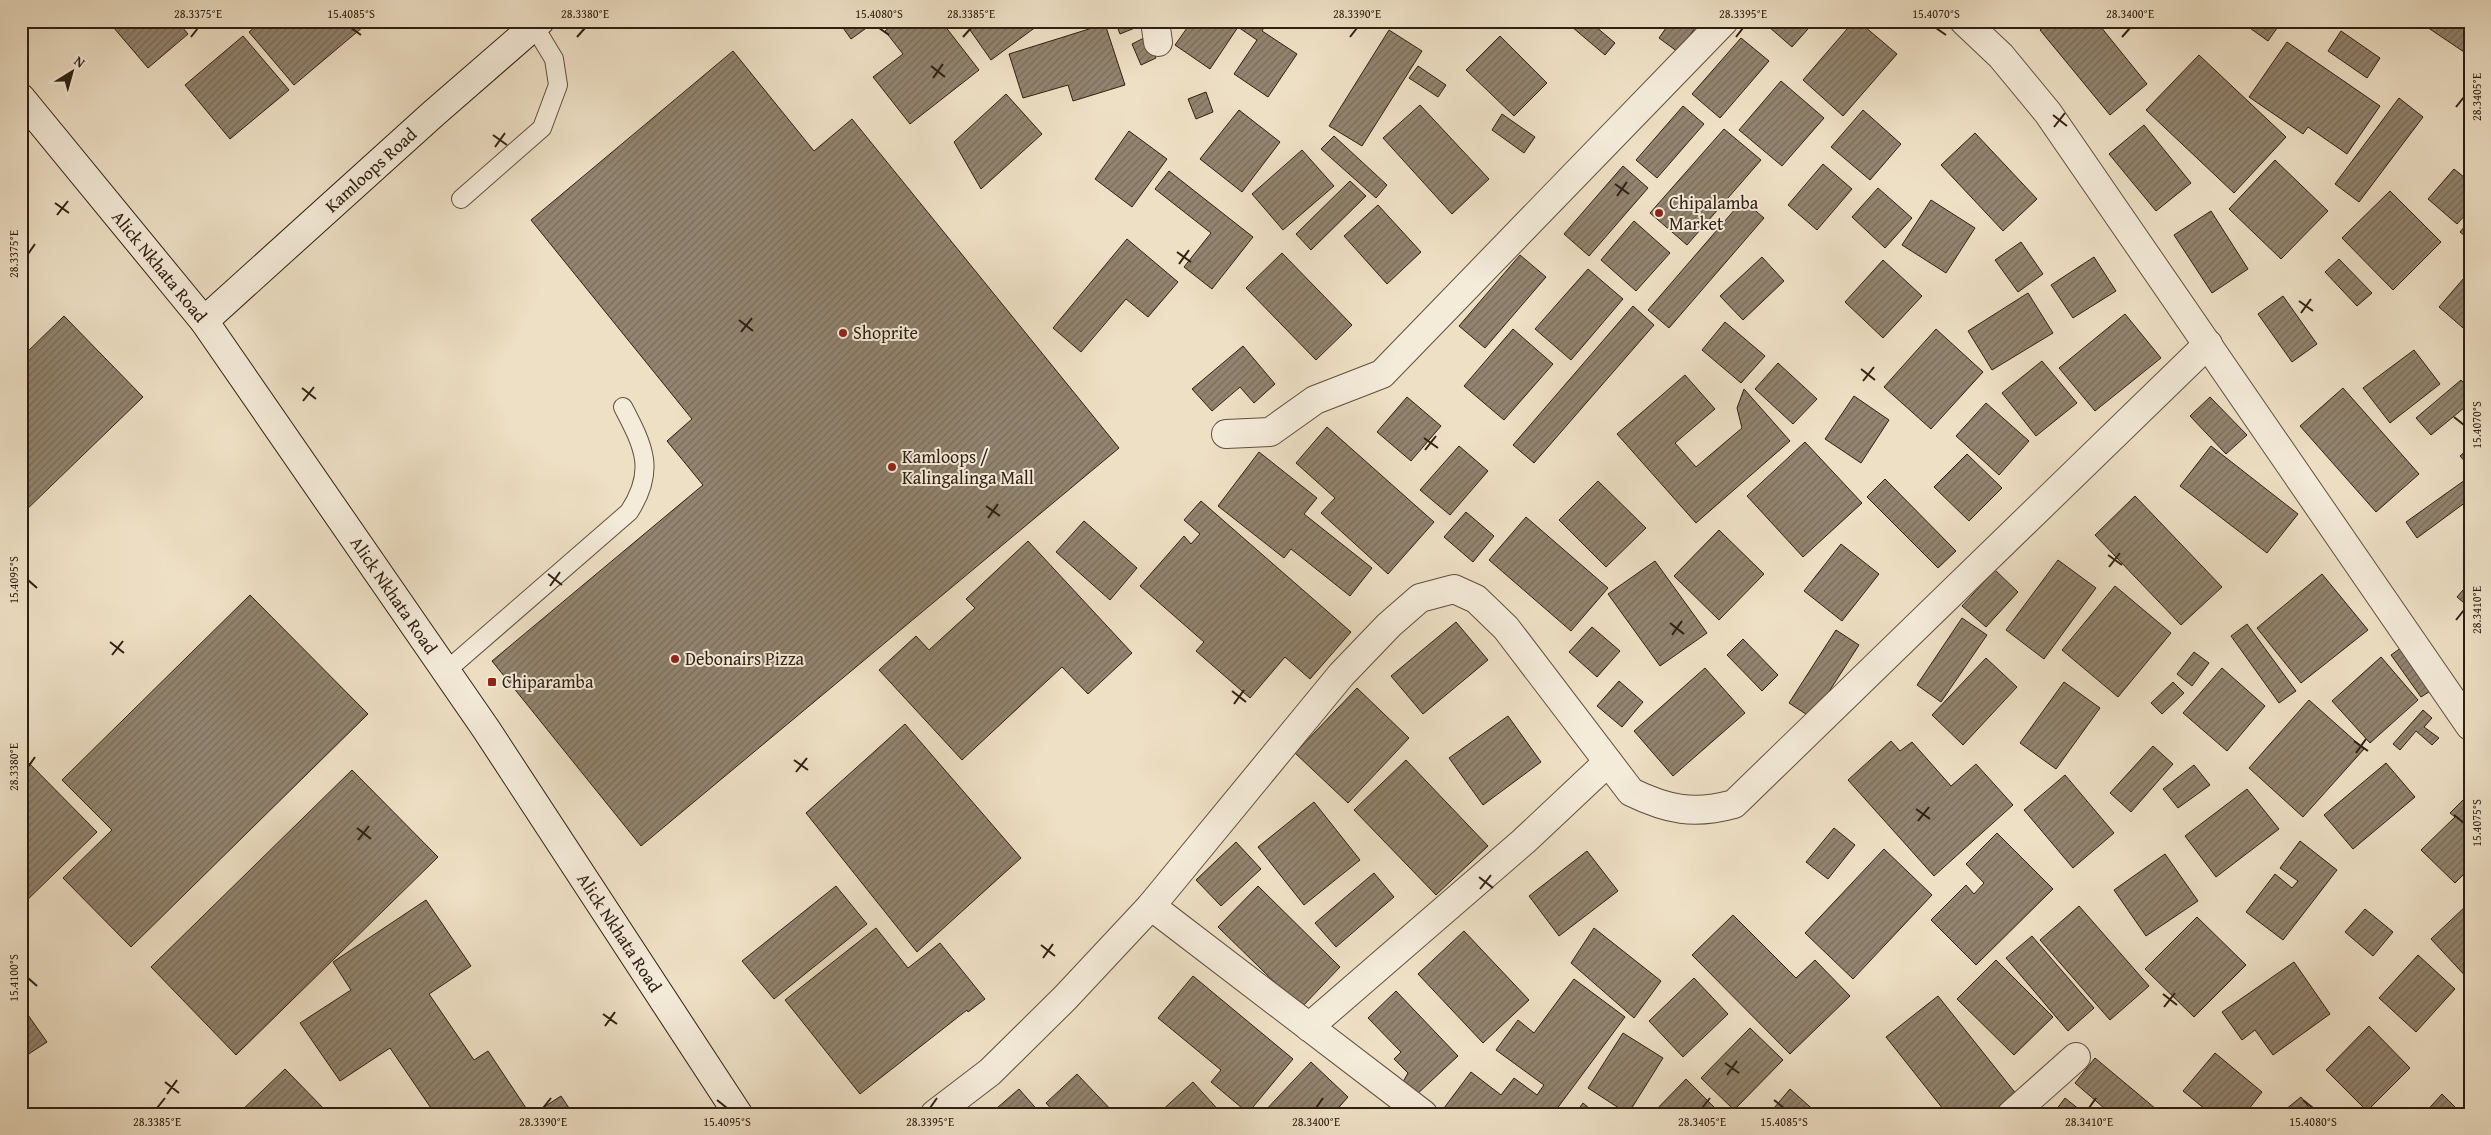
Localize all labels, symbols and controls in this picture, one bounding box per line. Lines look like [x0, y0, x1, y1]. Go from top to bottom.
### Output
text: 28.3375°E [174, 5, 222, 22]
text: 15.4085°S [327, 5, 375, 22]
text: 28.3380°E [561, 5, 609, 22]
text: 15.4080°S [855, 5, 903, 22]
text: 28.3385°E [947, 5, 995, 22]
text: 28.3390°E [1333, 5, 1381, 22]
text: 28.3395°E [1719, 5, 1767, 22]
text: 15.4070°S [1912, 5, 1960, 22]
text: 28.3400°E [2106, 5, 2154, 22]
north arrow [48, 48, 98, 98]
text: N [70, 51, 90, 73]
text: 28.3405°E [2468, 73, 2485, 121]
street label: Kamloops Road [319, 121, 423, 219]
place label: Chipalamba Market [1669, 189, 1759, 237]
street label: Alick Nkhata Road [105, 204, 214, 328]
marker: Chipalamba Market [1653, 207, 1665, 219]
text: 28.3375°E [5, 230, 22, 278]
place label: Shoprite [853, 319, 918, 346]
marker: Shoprite [837, 327, 849, 339]
text: 15.4070°S [2468, 401, 2485, 449]
place label: Kamloops / Kalingalinga Mall [902, 443, 1034, 491]
marker: Kamloops / Kalingalinga Mall [886, 461, 898, 473]
street label: Alick Nkhata Road [344, 531, 445, 660]
text: 15.4095°S [5, 556, 22, 604]
text: 28.3410°E [2468, 586, 2485, 634]
place label: Debonairs Pizza [685, 645, 805, 672]
marker: Debonairs Pizza [669, 653, 681, 665]
place label: Chiparamba [502, 668, 594, 695]
marker: Chiparamba [486, 676, 498, 688]
text: 28.3380°E [5, 743, 22, 791]
text: 15.4075°S [2468, 799, 2485, 847]
street label: Alick Nkhata Road [571, 867, 669, 998]
text: 15.4100°S [5, 954, 22, 1002]
text: 28.3385°E [133, 1113, 181, 1130]
text: 28.3390°E [519, 1113, 567, 1130]
text: 15.4095°S [703, 1113, 751, 1130]
text: 28.3395°E [906, 1113, 954, 1130]
text: 28.3400°E [1292, 1113, 1340, 1130]
text: 28.3405°E [1678, 1113, 1726, 1130]
text: 15.4085°S [1760, 1113, 1808, 1130]
text: 28.3410°E [2065, 1113, 2113, 1130]
text: 15.4080°S [2289, 1113, 2337, 1130]

